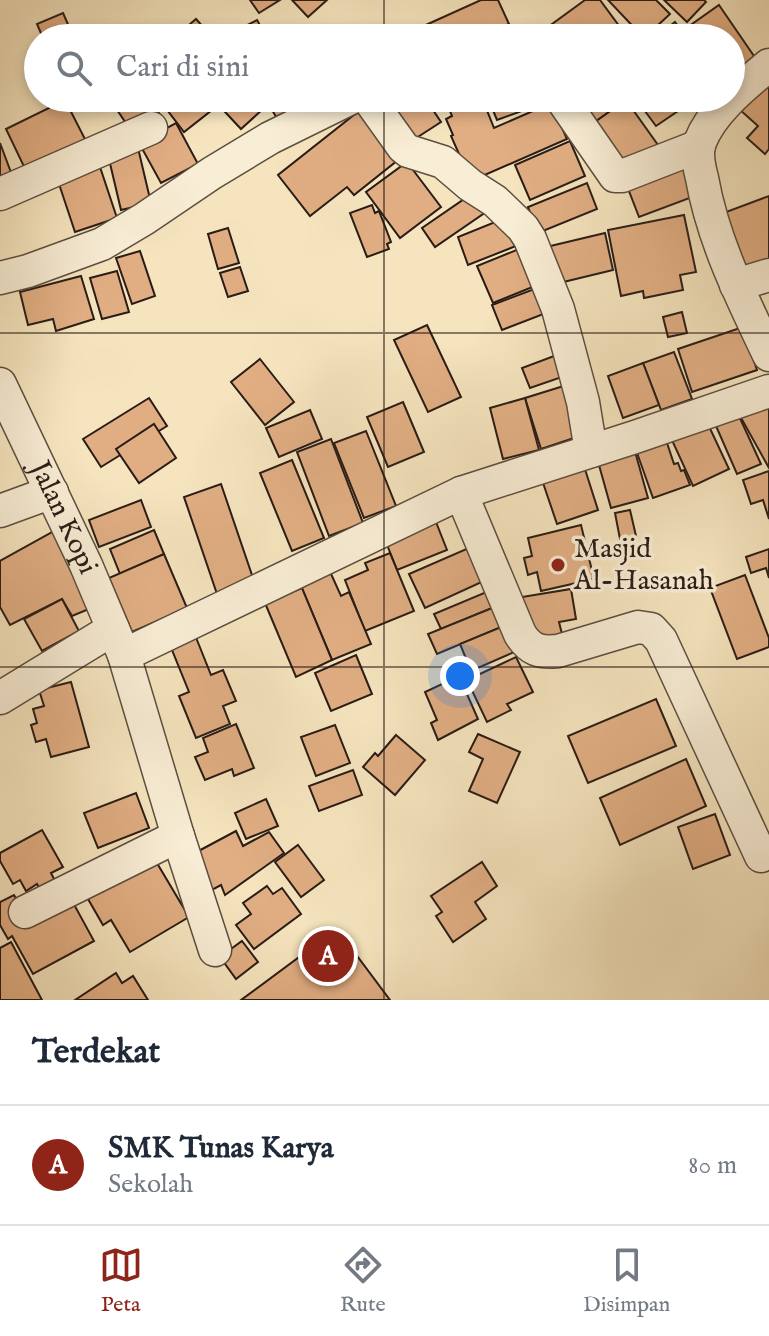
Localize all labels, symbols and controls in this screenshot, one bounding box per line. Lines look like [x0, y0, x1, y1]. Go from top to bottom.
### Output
search box [24, 24, 745, 112]
icon: search [52, 46, 96, 90]
text: Cari di sini [116, 49, 249, 87]
street label: Jalan Kopi [20, 453, 105, 579]
place label: Masjid Al-Hasanah [573, 532, 714, 599]
marker: Masjid Al-Hasanah [549, 556, 567, 574]
your location [440, 656, 480, 696]
pin: A [302, 926, 354, 986]
text: Terdekat [32, 1031, 160, 1074]
text: SMK Tunas Karya [108, 1130, 334, 1168]
text: A [49, 1149, 67, 1182]
text: 80 m [688, 1149, 737, 1182]
text: Sekolah [108, 1168, 193, 1201]
tab: Peta [99, 1243, 143, 1319]
tab: Rute [340, 1243, 386, 1319]
tab: Disimpan [583, 1243, 670, 1319]

